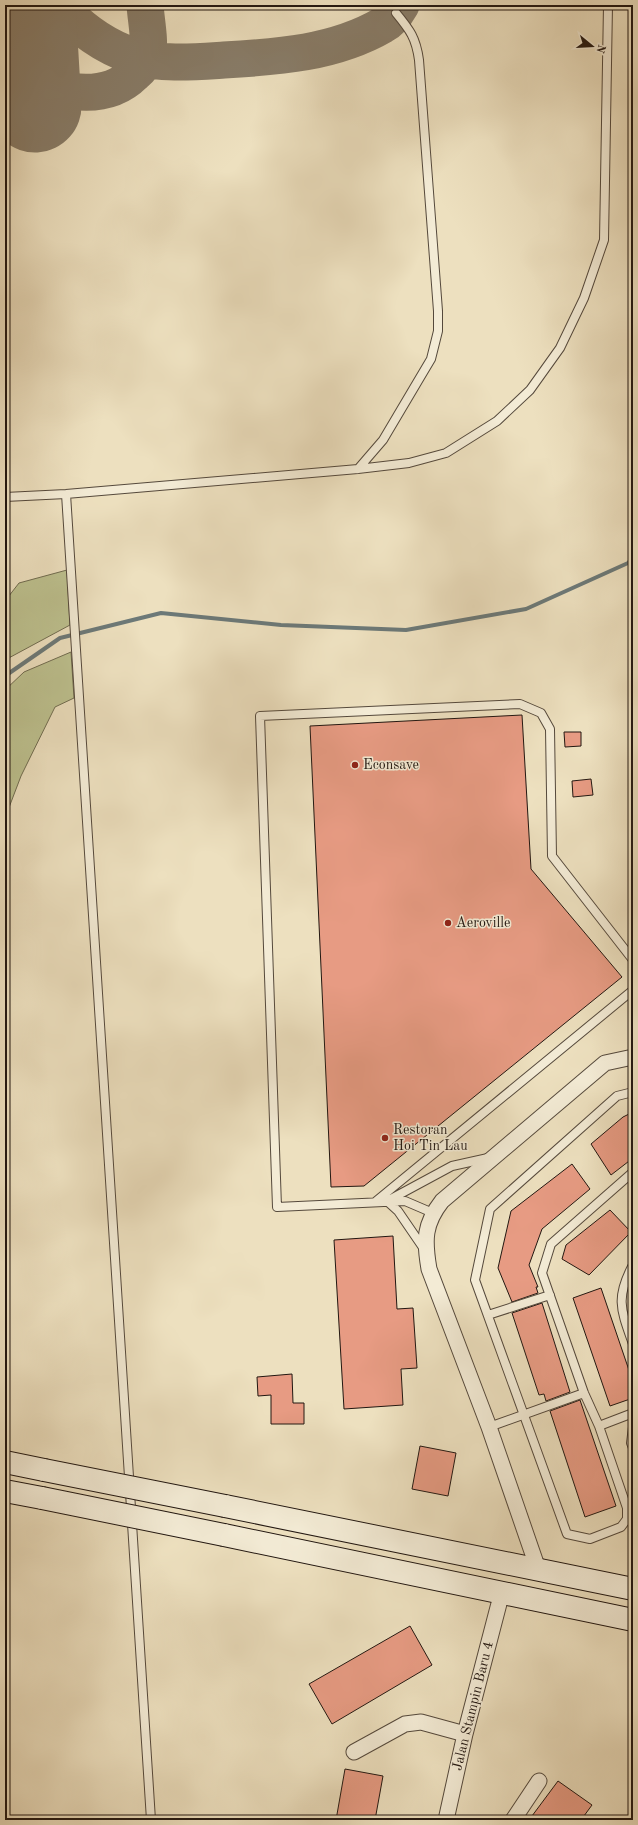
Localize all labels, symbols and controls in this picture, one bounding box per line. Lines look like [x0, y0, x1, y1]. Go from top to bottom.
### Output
north arrow [572, 26, 612, 66]
text: N [593, 43, 607, 55]
place label: Econsave [363, 758, 419, 772]
marker: Econsave [350, 760, 360, 770]
place label: Aeroville [456, 916, 510, 930]
marker: Aeroville [443, 918, 453, 928]
place label: Restoran Hoi Tin Lau [393, 1123, 468, 1153]
marker: Restoran Hoi Tin Lau [380, 1133, 390, 1143]
street label: Jalan Stampin Baru 4 [450, 1640, 496, 1772]

